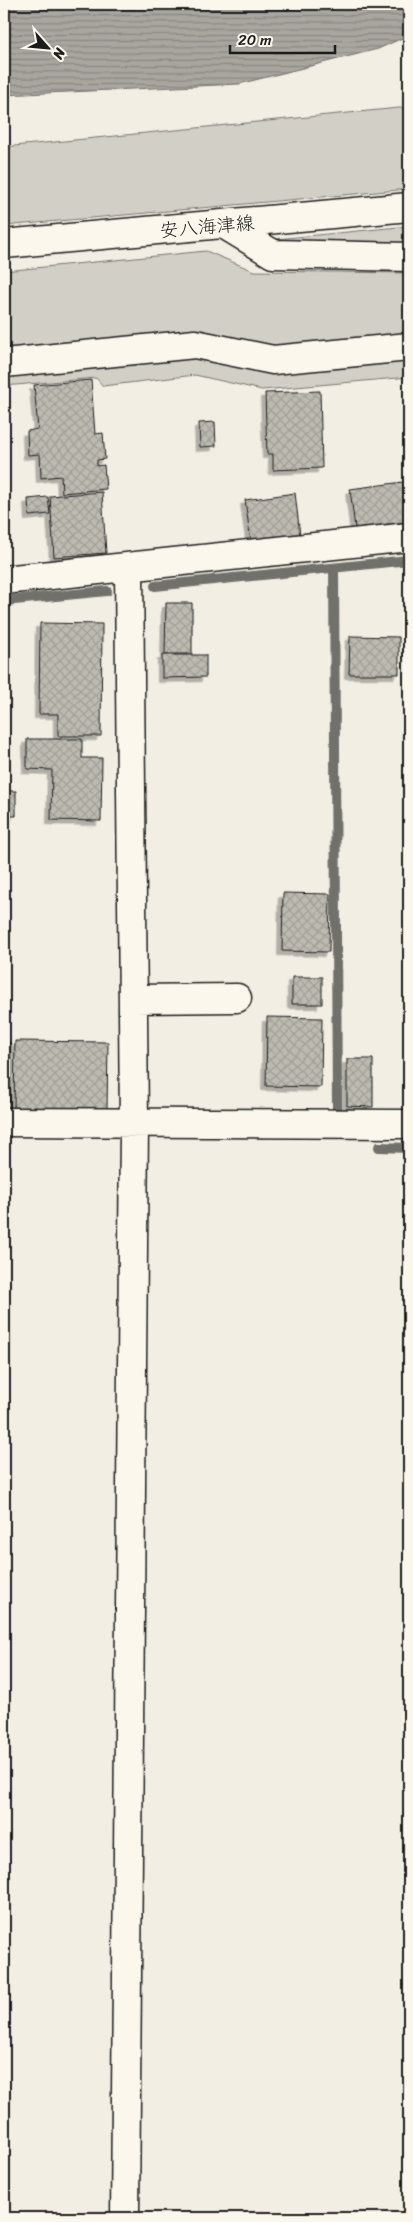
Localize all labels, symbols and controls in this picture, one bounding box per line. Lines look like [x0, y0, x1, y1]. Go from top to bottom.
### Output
north arrow [22, 22, 72, 72]
scale bar [230, 22, 336, 54]
text: 20 m [238, 27, 272, 53]
text: N [46, 43, 73, 64]
street label: 安八海津線 [158, 206, 256, 247]

